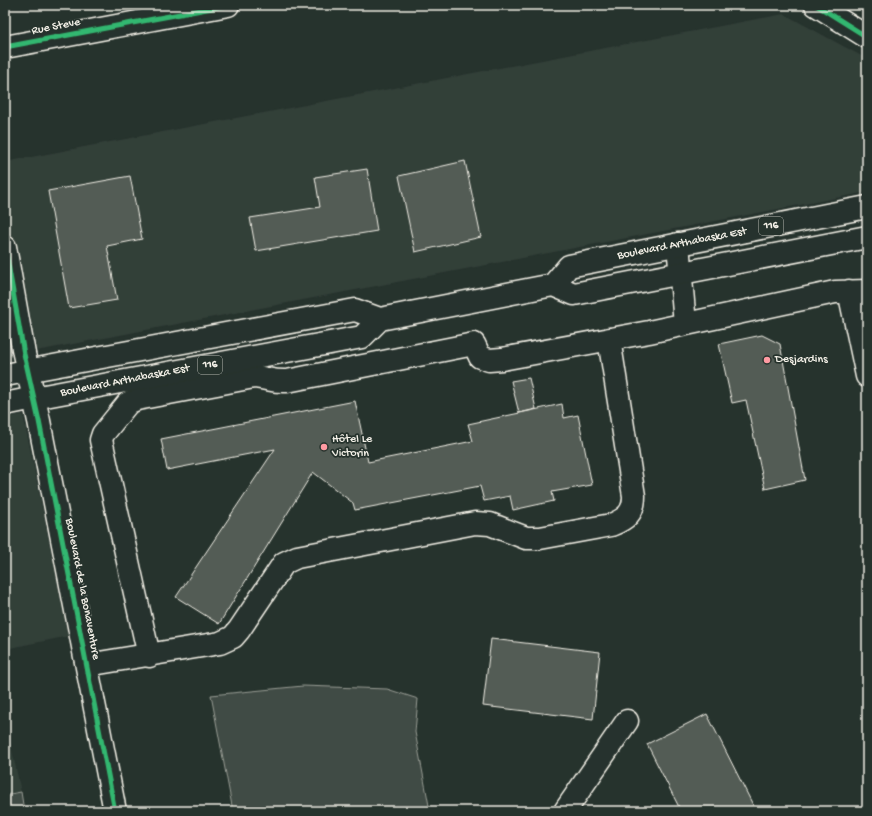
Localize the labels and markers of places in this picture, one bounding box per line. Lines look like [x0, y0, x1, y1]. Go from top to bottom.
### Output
place label: Desjardins [774, 353, 828, 367]
marker: Desjardins [762, 355, 772, 365]
place label: Hôtel Le Victorin [331, 433, 373, 461]
marker: Hôtel Le Victorin [319, 442, 329, 452]

